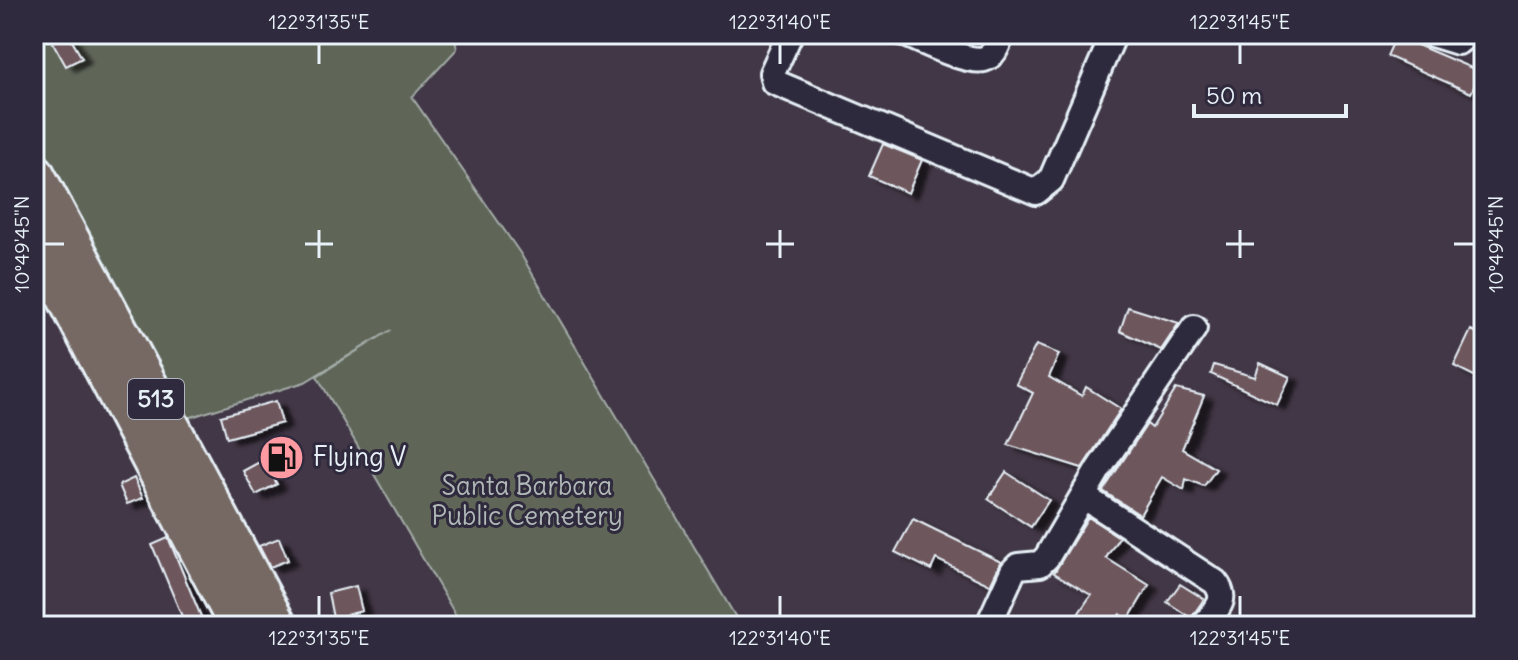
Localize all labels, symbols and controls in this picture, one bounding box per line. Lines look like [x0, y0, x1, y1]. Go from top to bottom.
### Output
text: 122°31'35"E [269, 9, 369, 34]
text: 122°31'40"E [729, 9, 831, 34]
text: 122°31'45"E [1190, 9, 1290, 34]
scale bar [1194, 68, 1346, 118]
text: 50 m [1206, 80, 1262, 110]
text: 10°49'45"N [9, 195, 34, 293]
text: 10°49'45"N [1483, 195, 1508, 293]
road number: 513 [128, 379, 184, 419]
fuel station icon: Flying V [258, 433, 306, 481]
place label: Flying V [313, 440, 406, 473]
park label: Santa Barbara Public Cemetery [431, 469, 623, 532]
text: 122°31'35"E [269, 625, 369, 650]
text: 122°31'40"E [729, 625, 831, 650]
text: 122°31'45"E [1190, 625, 1290, 650]

